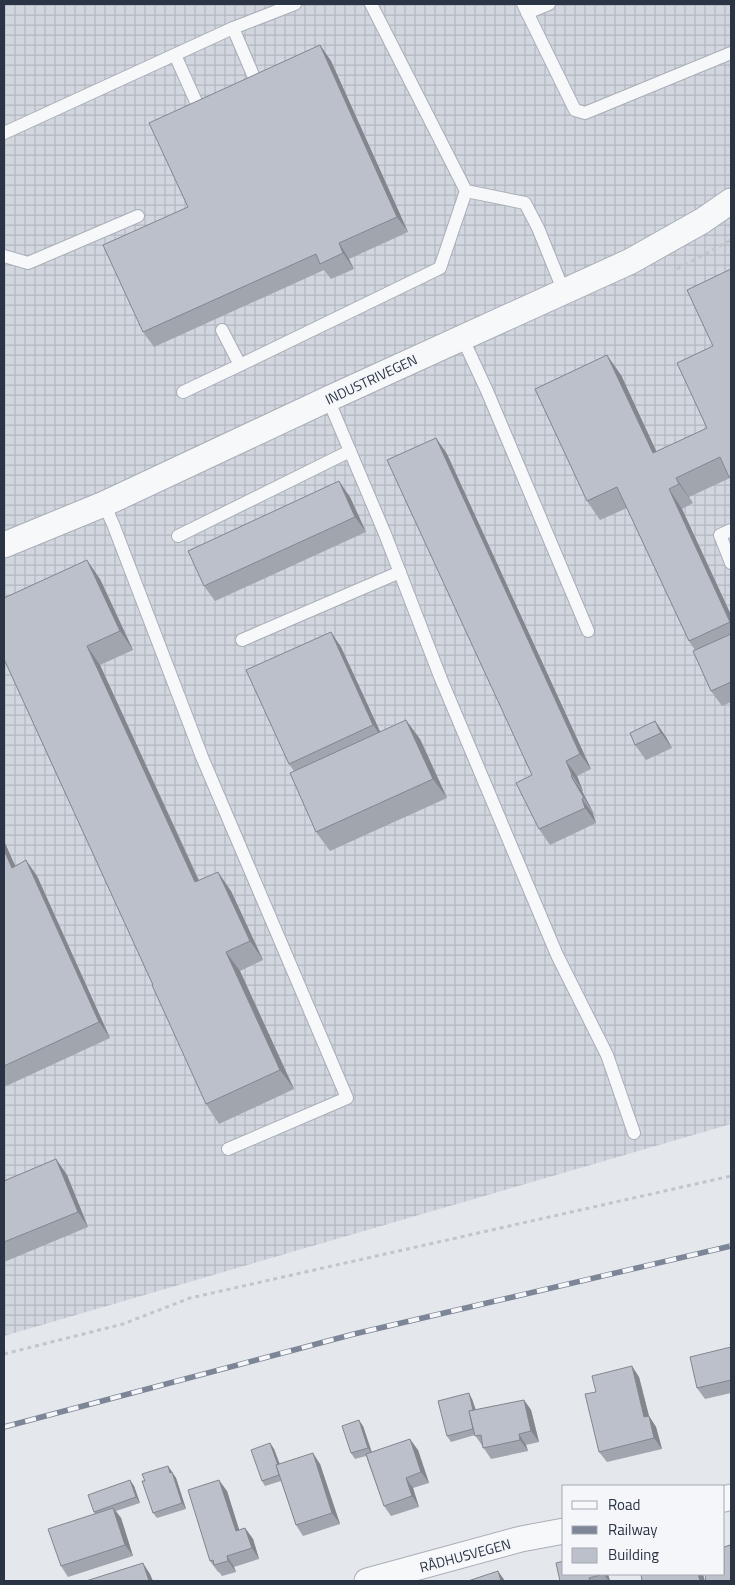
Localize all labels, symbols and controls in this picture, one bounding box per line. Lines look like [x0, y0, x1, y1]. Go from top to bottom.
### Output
street label: INDUSTRIVEGEN [321, 348, 421, 410]
legend [562, 1485, 725, 1575]
text: Road [608, 1493, 640, 1516]
text: Railway [608, 1518, 658, 1541]
street label: RÅDHUSVEGEN [417, 1533, 513, 1577]
text: Building [608, 1543, 659, 1566]

